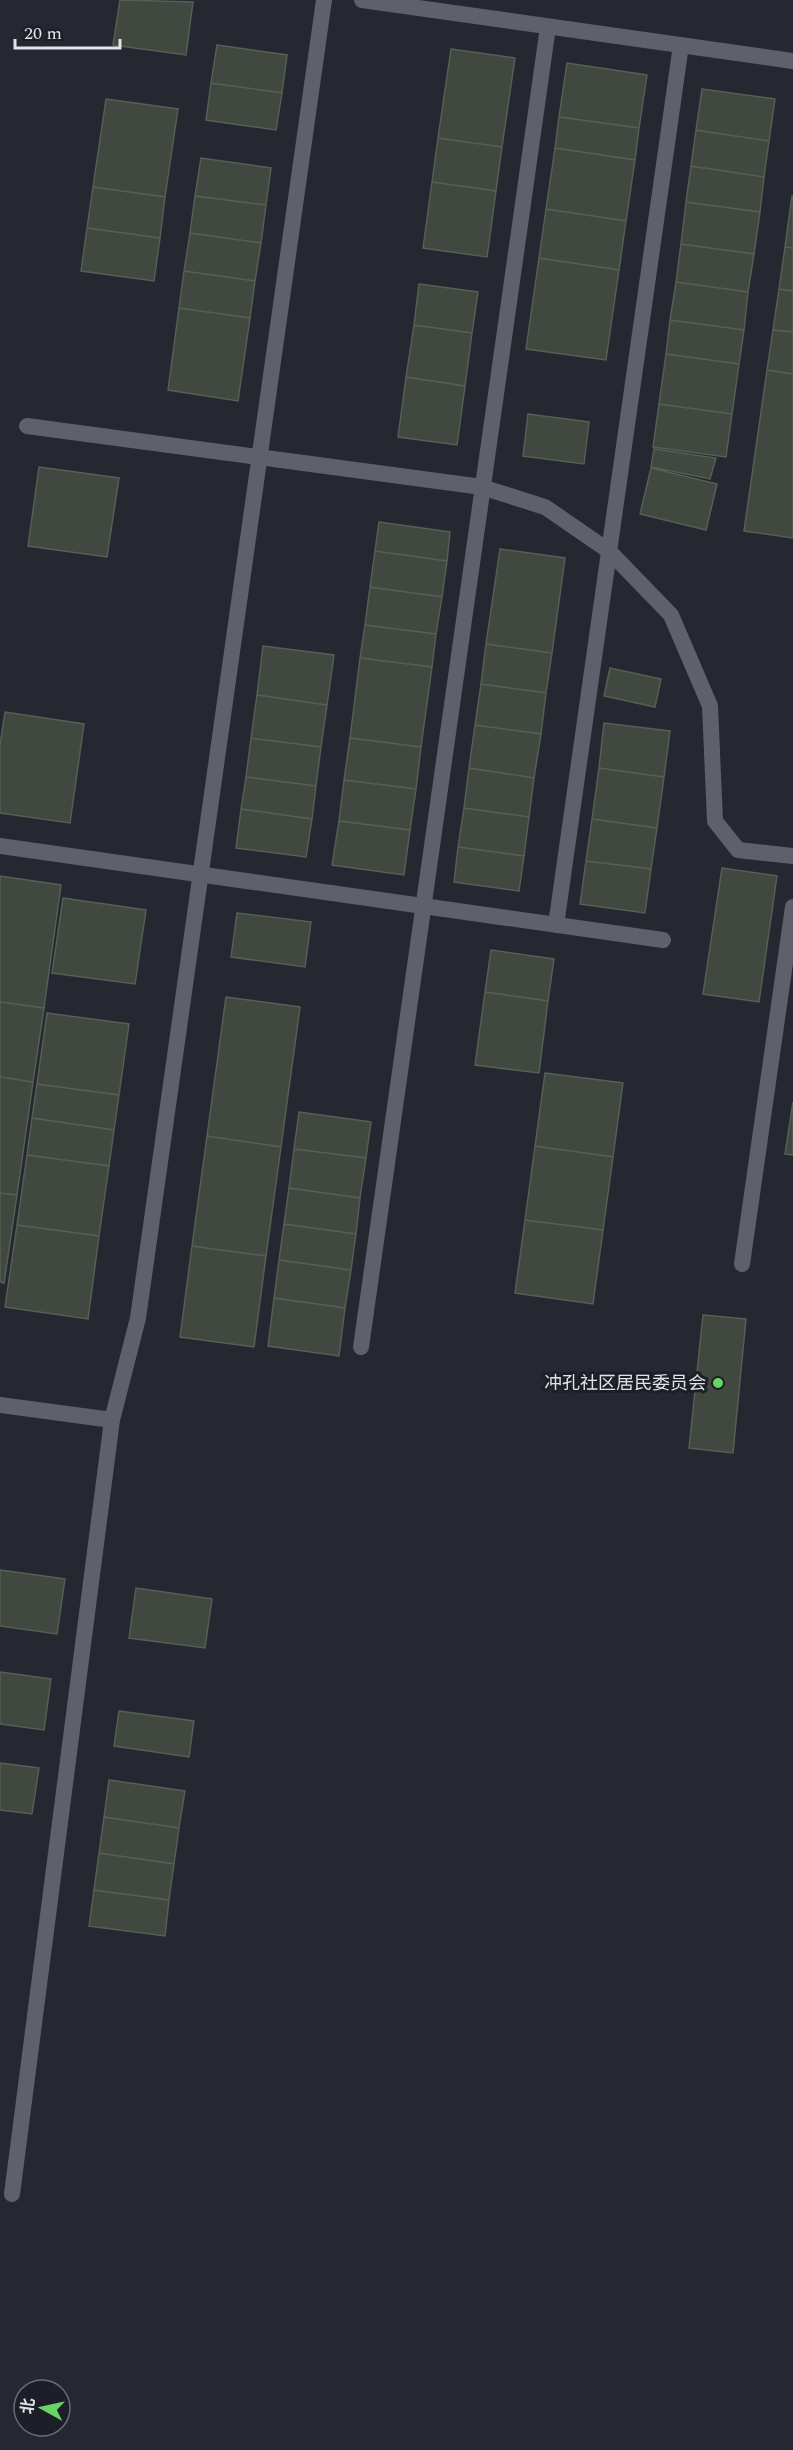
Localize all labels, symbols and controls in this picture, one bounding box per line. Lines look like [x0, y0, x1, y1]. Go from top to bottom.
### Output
scale bar [15, 12, 120, 50]
text: 20 m [24, 20, 62, 47]
place label: 冲孔社区居民委员会 [544, 1370, 706, 1397]
marker: 冲孔社区居民委员会 [711, 1376, 725, 1390]
north arrow [12, 2378, 72, 2438]
text: 北 [15, 2396, 41, 2416]

